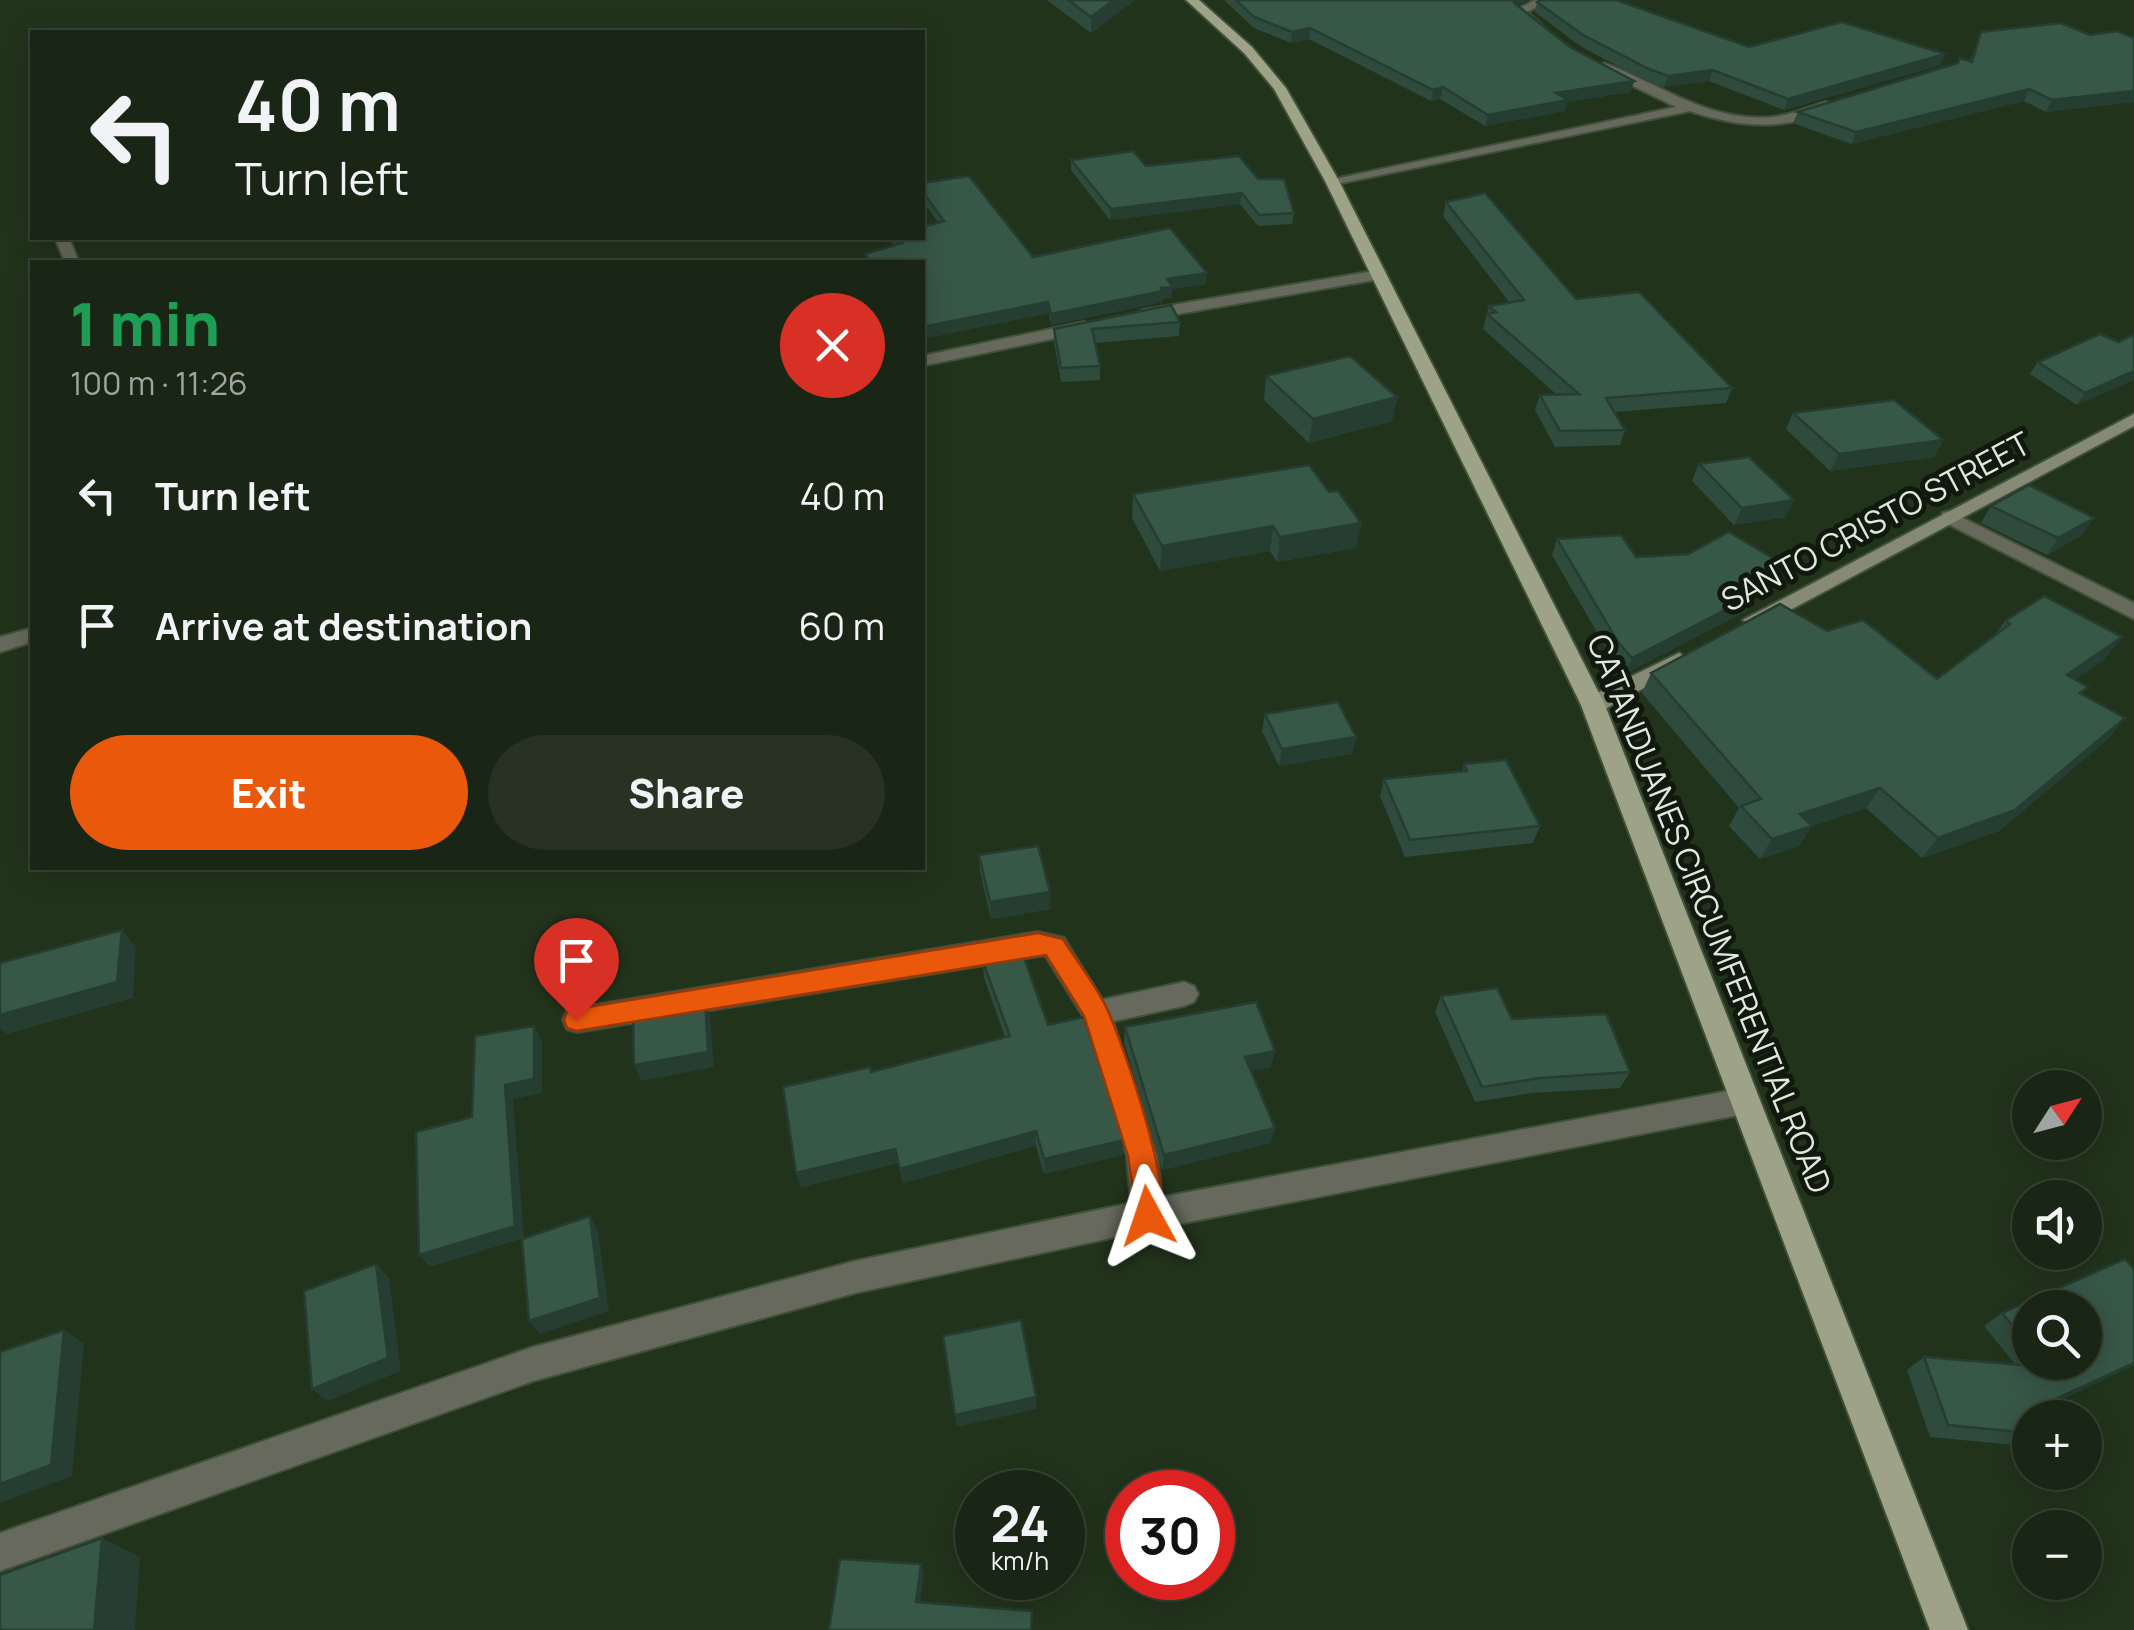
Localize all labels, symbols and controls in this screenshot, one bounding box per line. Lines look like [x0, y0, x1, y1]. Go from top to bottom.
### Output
text: 40 m [235, 56, 401, 152]
icon: left [70, 70, 200, 200]
text: Turn left [235, 147, 409, 209]
text: 1 min [70, 282, 220, 364]
button: close [780, 293, 885, 398]
text: 100 m · 11:26 [70, 361, 248, 405]
street label: SANTO CRISTO STREET [1713, 421, 2038, 621]
icon: left [70, 468, 125, 523]
text: Turn left [155, 469, 311, 521]
text: 40 m [800, 469, 885, 521]
icon: arrive [70, 598, 125, 653]
text: Arrive at destination [155, 599, 532, 651]
text: 60 m [798, 599, 885, 651]
street label: CATANDUANES CIRCUMFERENTIAL ROAD [1577, 627, 1843, 1200]
button: Exit [70, 735, 468, 850]
button: Share [488, 735, 885, 850]
pin [534, 918, 619, 1021]
icon: arrive [549, 933, 604, 988]
north arrow [2012, 1070, 2102, 1160]
map controls [2012, 1070, 2102, 1600]
position arrow [1096, 1164, 1200, 1268]
button: sound [2012, 1180, 2102, 1270]
button: search [2012, 1290, 2102, 1380]
button: + [2012, 1400, 2102, 1490]
speed limit sign: 30 [1105, 1470, 1235, 1600]
text: 24 [990, 1489, 1050, 1557]
button: − [2012, 1510, 2102, 1600]
text: km/h [991, 1543, 1049, 1578]

